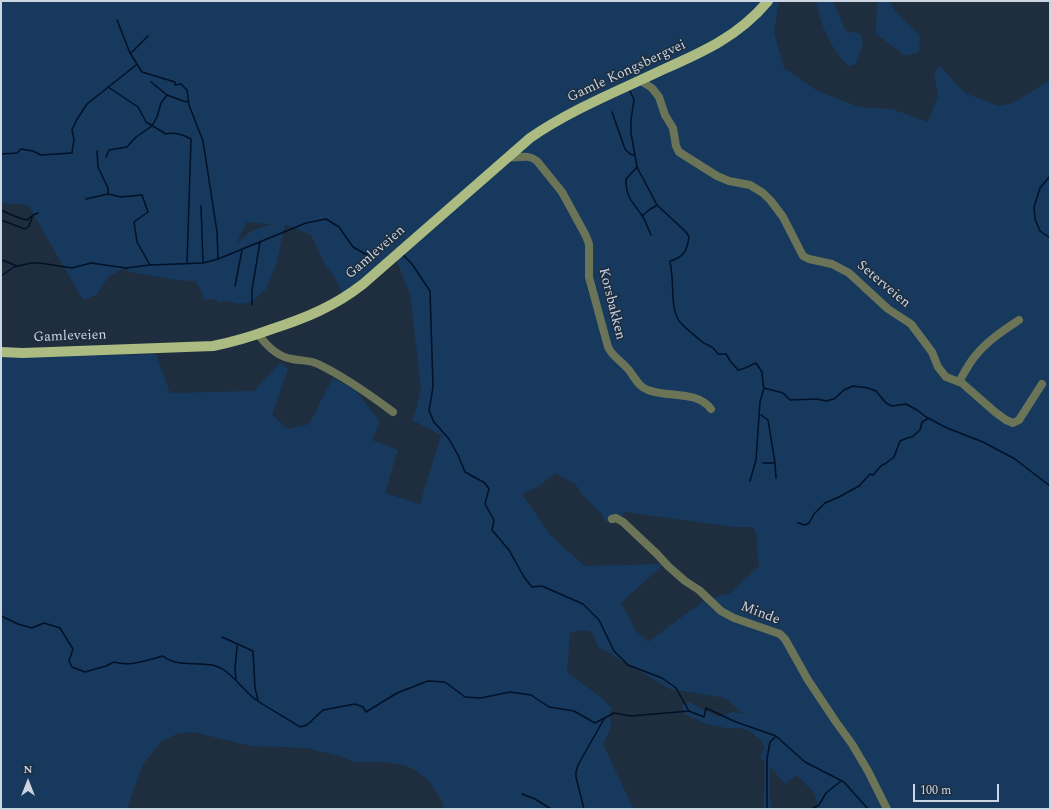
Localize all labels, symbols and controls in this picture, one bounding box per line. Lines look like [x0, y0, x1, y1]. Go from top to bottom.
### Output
street label: Gamle Kongsbergvei [565, 37, 689, 107]
street label: Gamleveien [343, 223, 409, 283]
street label: Seterveien [853, 258, 913, 312]
street label: Korsbakken [594, 266, 628, 342]
street label: Gamleveien [33, 327, 107, 347]
street label: Minde [738, 599, 782, 629]
text: N [24, 761, 32, 778]
north arrow [8, 762, 48, 802]
scale bar [915, 776, 1001, 802]
text: 100 m [920, 781, 951, 800]

